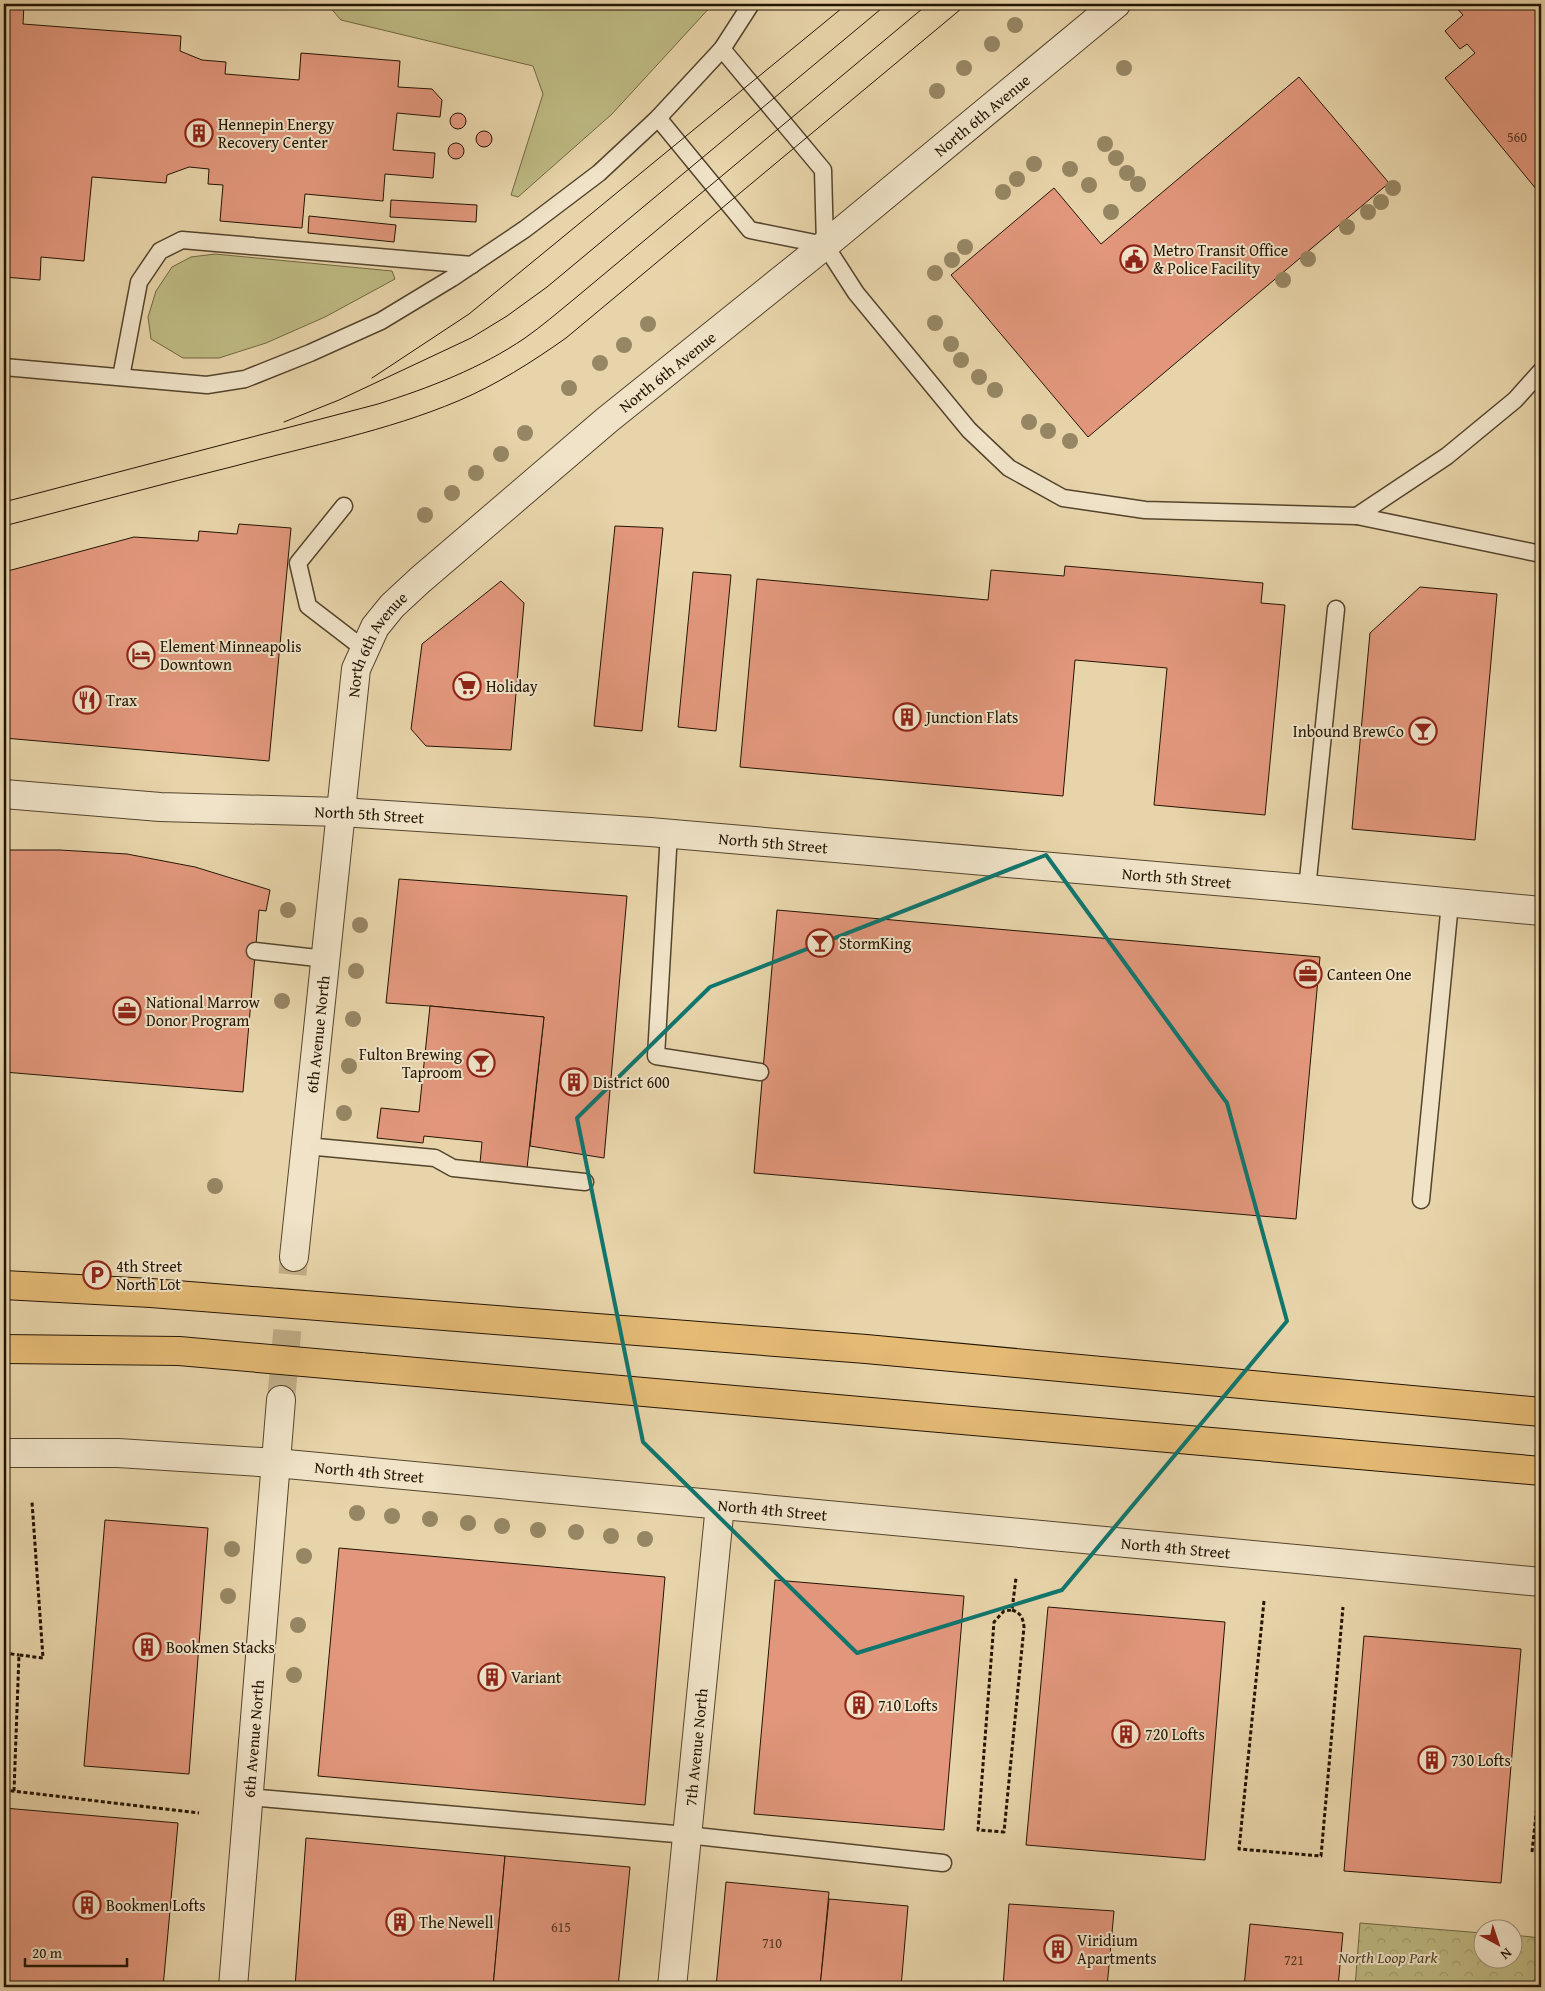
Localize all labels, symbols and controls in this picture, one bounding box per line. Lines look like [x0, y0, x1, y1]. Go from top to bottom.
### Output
street label: North 6th Avenue [929, 68, 1035, 162]
place label: Hennepin Energy Recovery Center [218, 112, 334, 154]
building icon: Hennepin Energy Recovery Center [184, 118, 214, 148]
house number: 560 [1507, 127, 1527, 147]
place label: Metro Transit Office & Police Facility [1153, 238, 1288, 280]
public building icon: Metro Transit Office & Police Facility [1119, 244, 1149, 274]
street label: North 6th Avenue [614, 325, 721, 418]
street label: North 6th Avenue [341, 586, 413, 699]
place label: Element Minneapolis Downtown [160, 634, 302, 676]
hotel icon: Element Minneapolis Downtown [126, 640, 156, 670]
supermarket icon: Holiday [452, 671, 482, 701]
place label: Holiday [486, 674, 538, 698]
restaurant icon: Trax [72, 685, 102, 715]
place label: Trax [106, 688, 138, 712]
building icon: Junction Flats [892, 702, 922, 732]
place label: Junction Flats [924, 705, 1018, 729]
bar icon: Inbound BrewCo [1408, 716, 1438, 746]
place label: Inbound BrewCo [1293, 719, 1404, 743]
street label: North 5th Street [314, 799, 425, 829]
street label: North 5th Street [718, 826, 829, 859]
street label: North 5th Street [1121, 861, 1233, 894]
bar icon: StormKing [805, 928, 835, 958]
place label: StormKing [839, 931, 911, 955]
office icon: Canteen One [1293, 959, 1323, 989]
place label: Canteen One [1327, 962, 1412, 986]
street label: 6th Avenue North [299, 974, 336, 1094]
place label: National Marrow Donor Program [146, 990, 260, 1032]
office icon: National Marrow Donor Program [112, 996, 142, 1026]
place label: Fulton Brewing Taproom [359, 1042, 462, 1084]
bar icon: Fulton Brewing Taproom [466, 1048, 496, 1078]
building icon: District 600 [559, 1067, 589, 1097]
place label: District 600 [593, 1070, 670, 1094]
place label: 4th Street North Lot [116, 1254, 183, 1296]
parking icon: 4th Street North Lot [82, 1260, 112, 1290]
street label: North 4th Street [313, 1455, 425, 1489]
street label: North 4th Street [717, 1493, 829, 1527]
street label: North 4th Street [1120, 1531, 1232, 1565]
building icon: Bookmen Stacks [132, 1632, 162, 1662]
place label: Bookmen Stacks [166, 1635, 275, 1659]
building icon: Variant [477, 1662, 507, 1692]
place label: Variant [511, 1665, 562, 1689]
street label: 6th Avenue North [237, 1679, 270, 1799]
street label: 7th Avenue North [678, 1687, 714, 1807]
building icon: 710 Lofts [844, 1690, 874, 1720]
place label: 710 Lofts [878, 1693, 938, 1717]
building icon: 720 Lofts [1111, 1719, 1141, 1749]
place label: 720 Lofts [1145, 1722, 1205, 1746]
building icon: 730 Lofts [1417, 1745, 1447, 1775]
place label: 730 Lofts [1451, 1748, 1511, 1772]
building icon: Bookmen Lofts [72, 1890, 102, 1920]
place label: Bookmen Lofts [106, 1893, 206, 1917]
building icon: The Newell [385, 1907, 415, 1937]
place label: The Newell [419, 1910, 494, 1934]
house number: 615 [551, 1917, 571, 1937]
north arrow [1472, 1918, 1522, 1968]
place label: Viridium Apartments [1077, 1928, 1157, 1970]
house number: 710 [762, 1933, 782, 1953]
building icon: Viridium Apartments [1043, 1934, 1073, 1964]
scale bar [25, 1936, 128, 1968]
text: 20 m [32, 1942, 63, 1963]
text: N [1496, 1943, 1516, 1965]
park label: North Loop Park [1337, 1945, 1438, 1969]
house number: 721 [1284, 1950, 1304, 1970]

